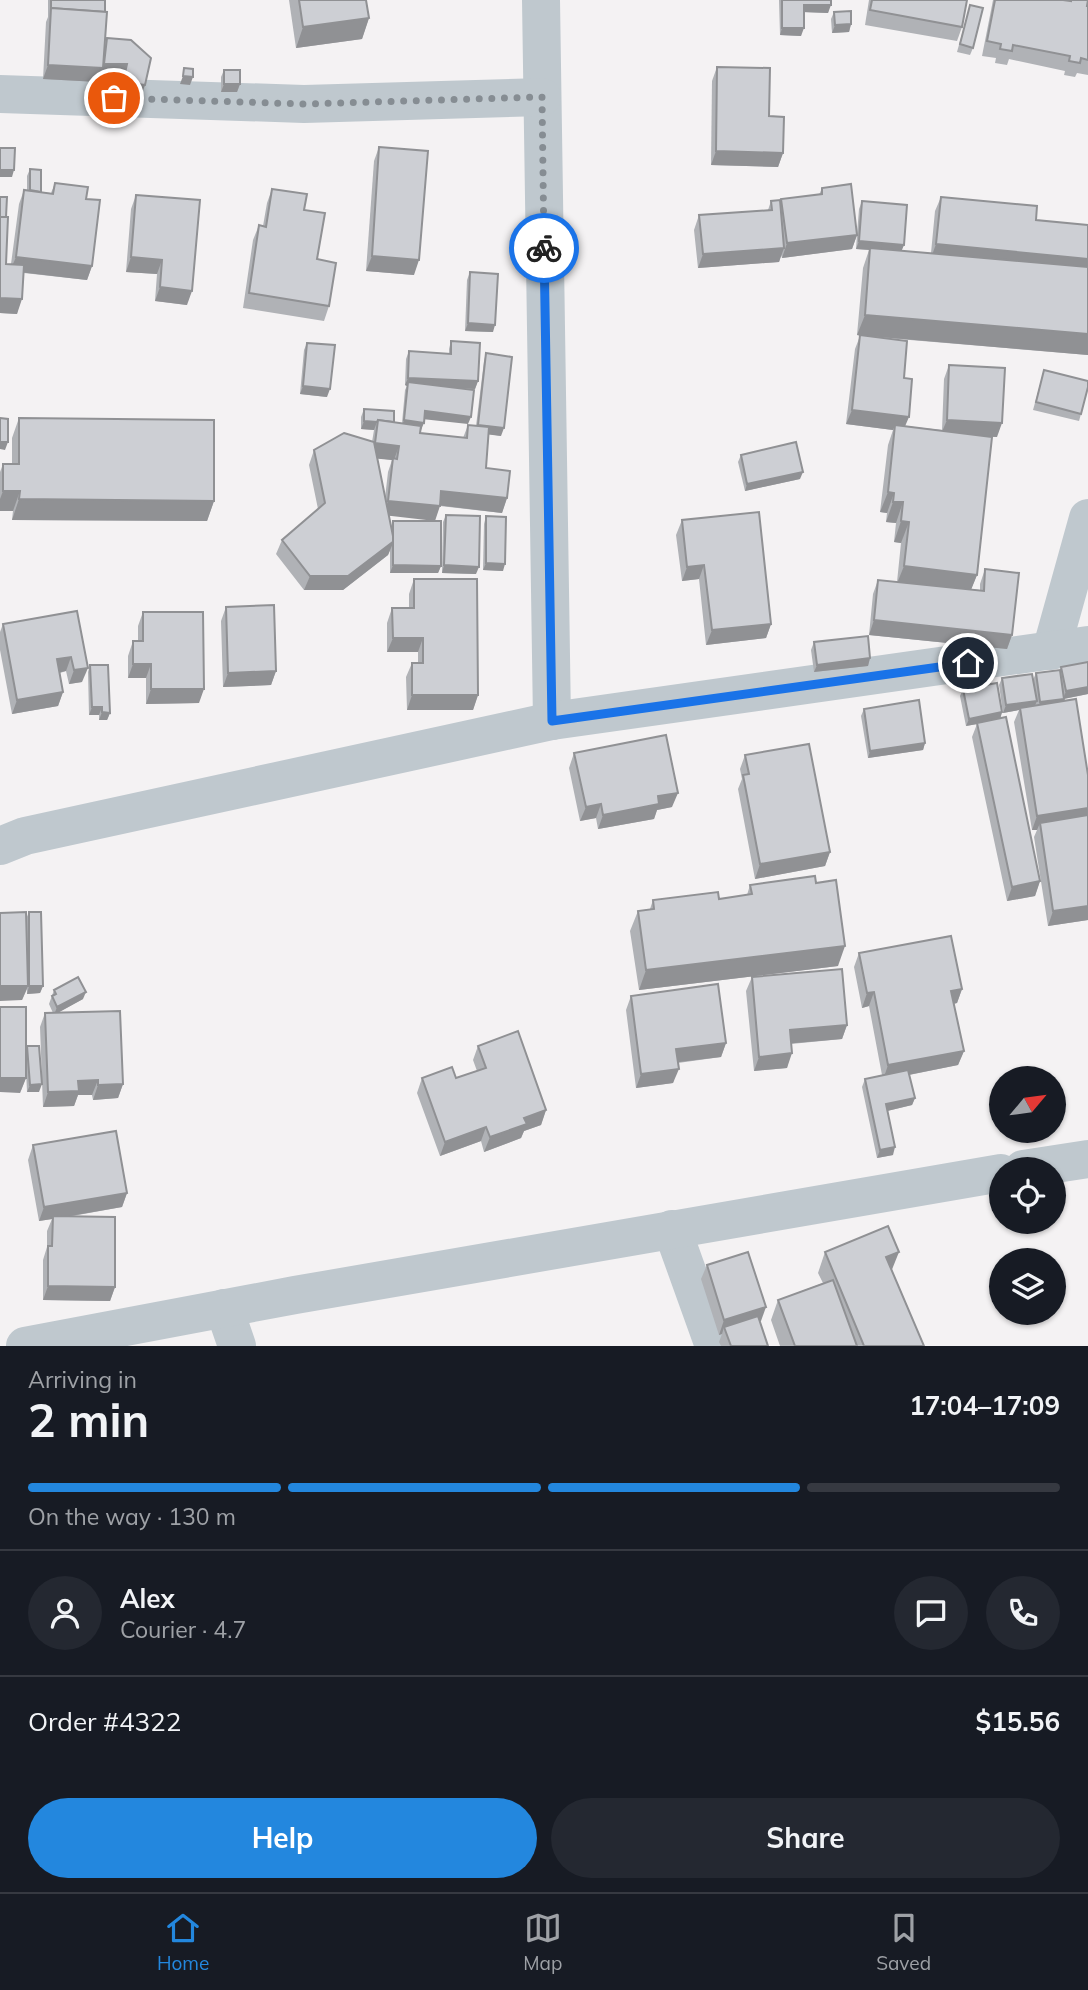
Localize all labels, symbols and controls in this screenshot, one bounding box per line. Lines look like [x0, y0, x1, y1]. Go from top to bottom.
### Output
pin [84, 68, 144, 128]
icon: bag [95, 79, 133, 117]
courier [509, 213, 579, 283]
icon: bike [525, 229, 563, 267]
pin [938, 633, 998, 693]
icon: home [949, 644, 987, 682]
north arrow [989, 1066, 1066, 1143]
map controls [989, 1066, 1066, 1325]
button: locate [989, 1157, 1066, 1234]
button: layers [989, 1248, 1066, 1325]
text: Arriving in [28, 1365, 137, 1394]
text: 17:04–17:09 [909, 1389, 1060, 1422]
text: 2 min [28, 1391, 149, 1449]
text: On the way · 130 m [28, 1502, 236, 1531]
button: person [28, 1576, 102, 1650]
button: chat [894, 1576, 968, 1650]
button: phone [986, 1576, 1060, 1650]
text: Alex [120, 1582, 175, 1615]
text: Courier · 4.7 [120, 1615, 246, 1644]
text: Order #4322 [28, 1705, 181, 1738]
text: $15.56 [976, 1705, 1060, 1738]
button: Help [28, 1798, 537, 1878]
button: Share [551, 1798, 1060, 1878]
tab: Home [157, 1909, 209, 1975]
tab: Map [523, 1909, 562, 1975]
tab: Saved [876, 1909, 931, 1975]

